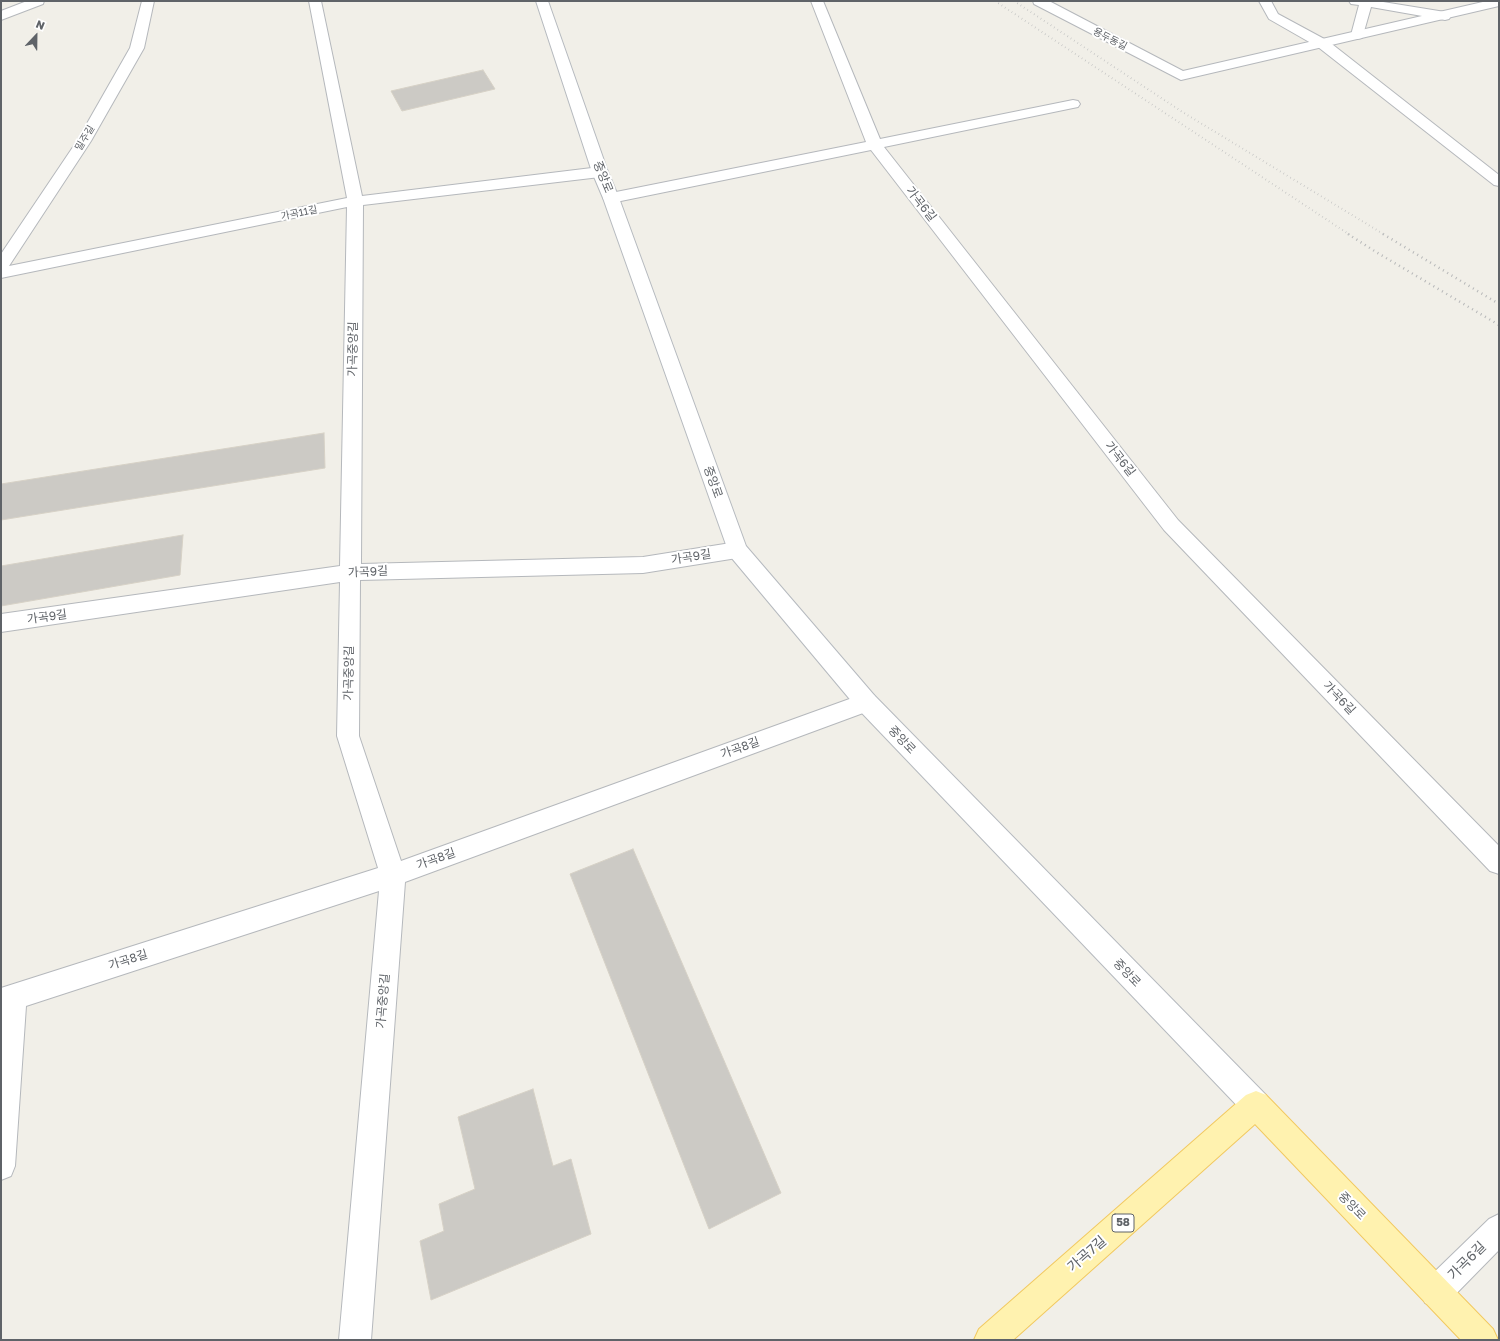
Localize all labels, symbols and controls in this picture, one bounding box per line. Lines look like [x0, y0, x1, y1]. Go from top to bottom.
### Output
north arrow [16, 16, 56, 56]
text: N [34, 17, 47, 32]
street label: 용두동길 [1091, 25, 1129, 53]
street label: 밀주길 [73, 123, 97, 153]
street label: 중앙로 [590, 159, 616, 195]
street label: 가곡6길 [903, 184, 939, 224]
street label: 가곡11길 [280, 203, 318, 223]
street label: 가곡중앙길 [345, 321, 361, 377]
street label: 가곡6길 [1102, 439, 1138, 479]
street label: 중앙로 [701, 464, 725, 500]
street label: 가곡9길 [670, 547, 712, 567]
street label: 가곡9길 [347, 564, 389, 580]
street label: 가곡9길 [26, 607, 68, 627]
street label: 가곡중앙길 [341, 645, 357, 701]
street label: 가곡6길 [1320, 678, 1358, 718]
street label: 중앙로 [885, 723, 919, 757]
street label: 가곡8길 [719, 734, 761, 762]
street label: 가곡8길 [415, 845, 457, 873]
street label: 가곡8길 [107, 947, 149, 973]
street label: 중앙로 [1110, 956, 1144, 990]
street label: 가곡중앙길 [373, 973, 393, 1029]
street label: 중앙로 [1335, 1189, 1369, 1223]
road number: 58 [1112, 1214, 1134, 1232]
street label: 가곡7길 [1064, 1233, 1110, 1275]
street label: 가곡6길 [1444, 1238, 1490, 1284]

